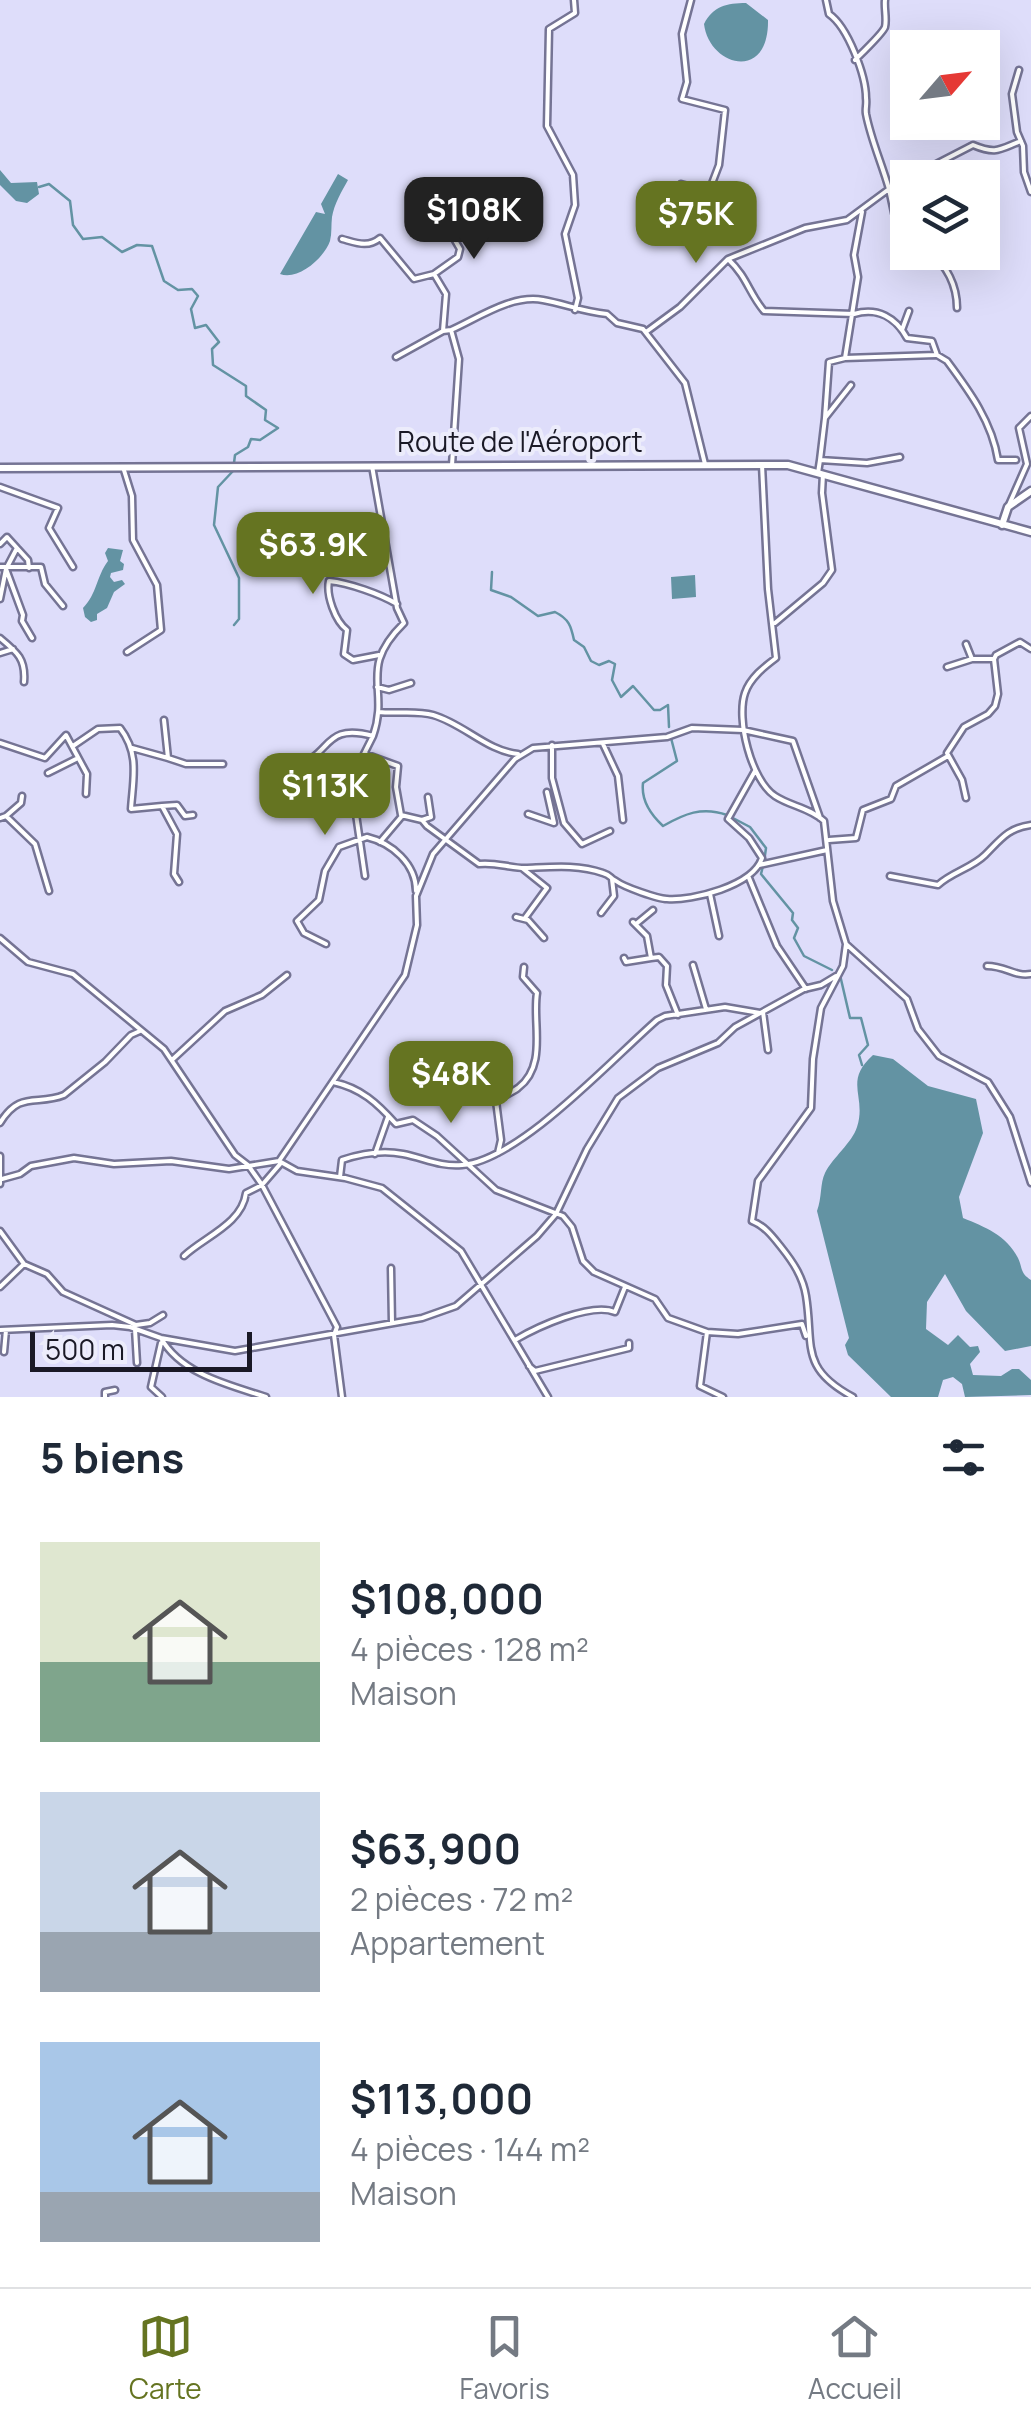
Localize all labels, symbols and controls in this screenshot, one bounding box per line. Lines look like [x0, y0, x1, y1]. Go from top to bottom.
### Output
north arrow [890, 30, 1000, 140]
map controls [890, 30, 1000, 270]
button: layers [890, 160, 1000, 270]
pin: $108K [404, 177, 544, 262]
pin: $75K [637, 181, 755, 266]
text: $108K [426, 187, 522, 231]
text: $75K [658, 191, 734, 235]
street label: Route de l'Aéroport [397, 422, 643, 460]
pin: $63.9K [232, 512, 394, 597]
text: $63.9K [259, 522, 367, 566]
pin: $113K [255, 753, 395, 838]
text: $113K [281, 763, 369, 807]
pin: $48K [392, 1041, 510, 1126]
text: $48K [411, 1051, 491, 1095]
scale bar [30, 1327, 252, 1372]
text: 500 m [45, 1330, 125, 1368]
text: 5 biens [40, 1428, 184, 1486]
icon: filters [936, 1430, 991, 1485]
text: $108,000 [350, 1569, 544, 1627]
icon: home [120, 1582, 240, 1702]
text: 4 pièces · 128 m² [350, 1627, 589, 1671]
text: Maison [350, 1671, 457, 1715]
text: $63,900 [350, 1819, 521, 1877]
icon: home [120, 1832, 240, 1952]
text: 2 pièces · 72 m² [350, 1877, 573, 1921]
text: Appartement [350, 1921, 545, 1965]
text: $113,000 [350, 2069, 533, 2127]
icon: home [120, 2082, 240, 2202]
text: 4 pièces · 144 m² [350, 2127, 590, 2171]
text: Maison [350, 2171, 457, 2215]
tab: Carte [129, 2309, 202, 2407]
tab: Favoris [460, 2309, 550, 2407]
tab: Accueil [808, 2309, 902, 2407]

